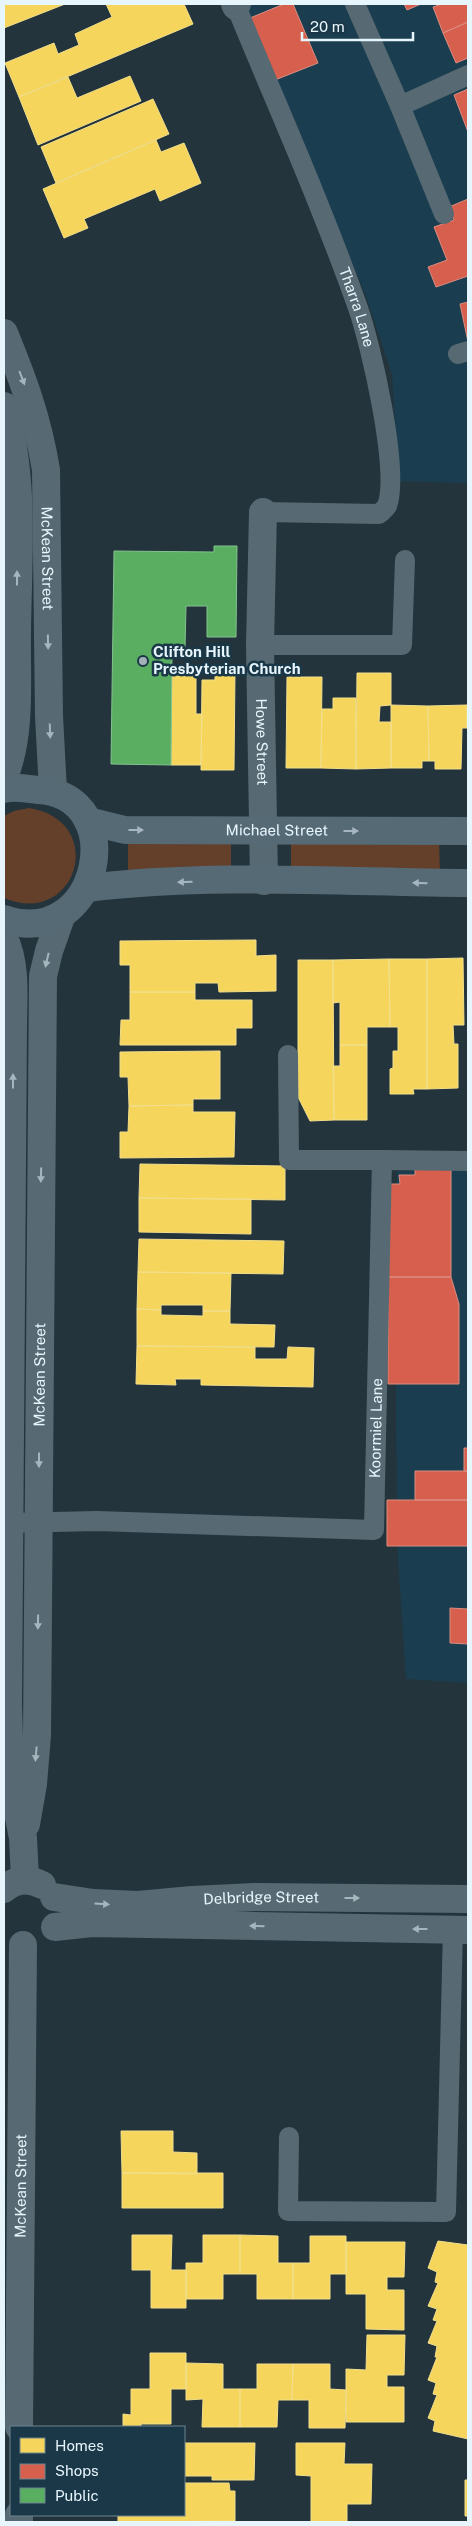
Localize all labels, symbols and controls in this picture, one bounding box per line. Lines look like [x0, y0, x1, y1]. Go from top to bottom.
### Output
scale bar [302, 10, 413, 42]
text: 20 m [310, 18, 345, 35]
street label: Tharra Lane [336, 265, 378, 349]
one-way arrow [19, 371, 27, 385]
street label: McKean Street [38, 506, 57, 611]
one-way arrow [13, 570, 21, 586]
one-way arrow [44, 635, 52, 651]
place label: Clifton Hill Presbyterian Church [153, 643, 301, 677]
marker: Clifton Hill Presbyterian Church [137, 655, 149, 667]
street label: Howe Street [253, 698, 271, 786]
one-way arrow [46, 723, 54, 739]
street label: Michael Street [226, 821, 328, 839]
one-way arrow [128, 826, 144, 834]
one-way arrow [343, 827, 359, 835]
one-way arrow [177, 878, 193, 886]
one-way arrow [411, 879, 427, 887]
one-way arrow [43, 953, 51, 968]
one-way arrow [9, 1072, 17, 1088]
one-way arrow [37, 1167, 45, 1183]
street label: McKean Street [30, 1323, 48, 1427]
street label: Koormiel Lane [366, 1378, 385, 1478]
one-way arrow [35, 1452, 43, 1468]
one-way arrow [34, 1614, 42, 1630]
one-way arrow [31, 1746, 39, 1762]
street label: Delbridge Street [203, 1888, 319, 1907]
one-way arrow [344, 1894, 360, 1902]
one-way arrow [95, 1900, 111, 1908]
one-way arrow [249, 1922, 265, 1930]
one-way arrow [411, 1925, 427, 1933]
street label: McKean Street [12, 2134, 29, 2238]
legend [10, 2426, 185, 2516]
text: Homes [55, 2437, 104, 2454]
text: Shops [55, 2462, 99, 2479]
text: Public [55, 2487, 99, 2504]

